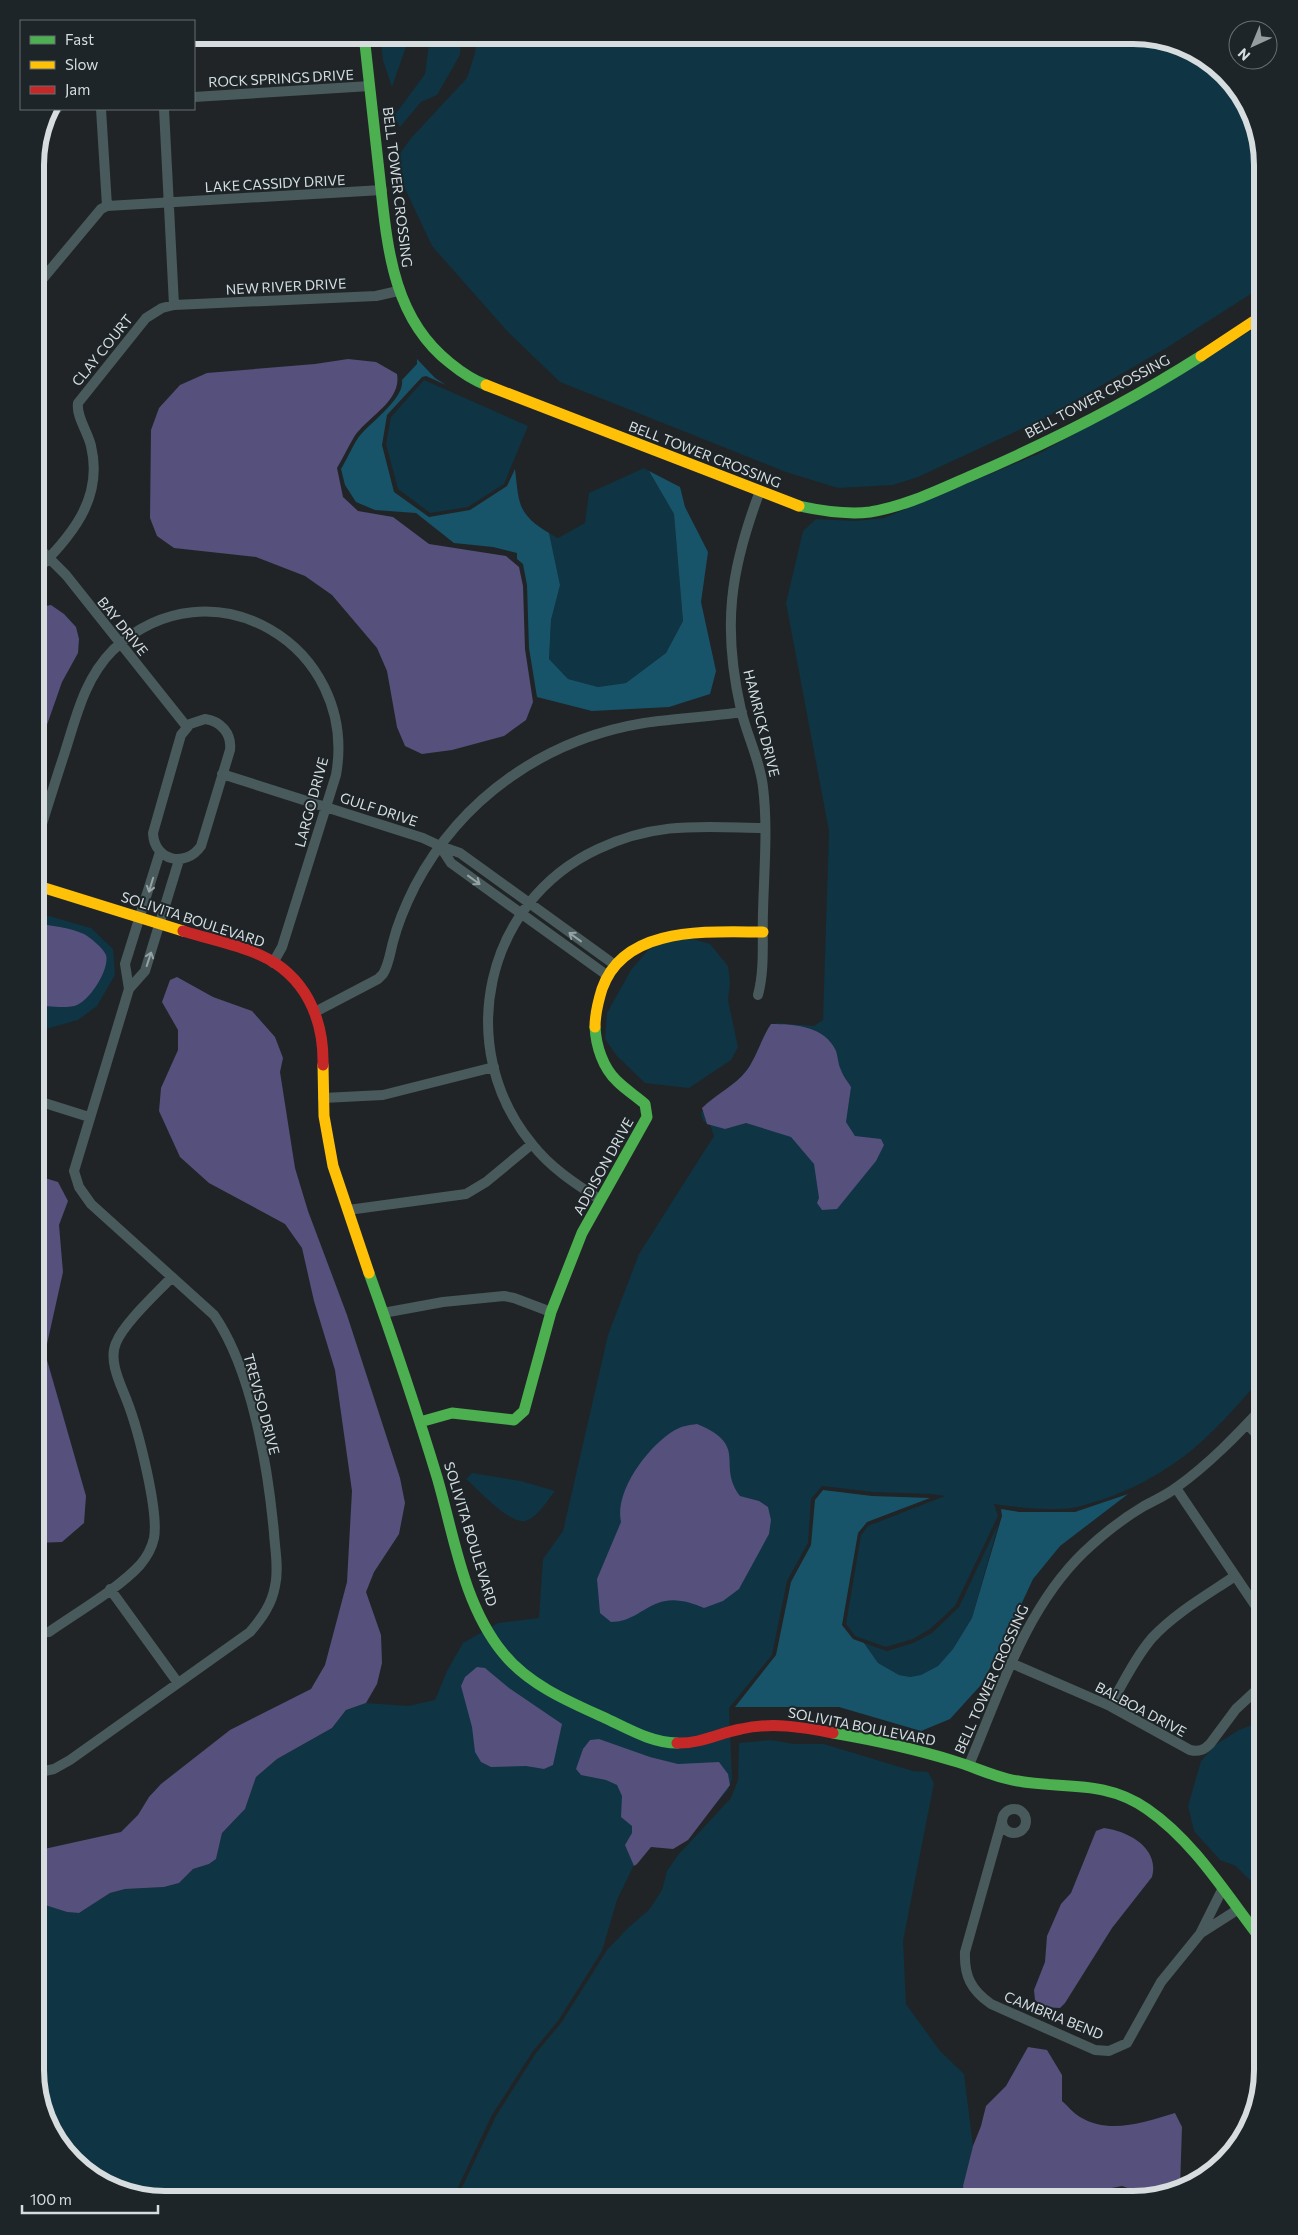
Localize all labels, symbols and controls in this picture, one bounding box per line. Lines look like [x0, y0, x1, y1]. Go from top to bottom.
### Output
legend [20, 20, 195, 110]
north arrow [1228, 20, 1278, 70]
text: Fast [65, 30, 94, 48]
text: N [1234, 45, 1253, 64]
text: Slow [65, 55, 98, 73]
street label: ROCK SPRINGS DRIVE [208, 66, 354, 90]
text: Jam [65, 80, 90, 98]
street label: BELL TOWER CROSSING [380, 106, 416, 268]
street label: LAKE CASSIDY DRIVE [204, 171, 346, 195]
street label: NEW RIVER DRIVE [225, 274, 347, 298]
street label: CLAY COURT [68, 311, 136, 389]
street label: BELL TOWER CROSSING [1022, 351, 1172, 441]
street label: BELL TOWER CROSSING [626, 417, 784, 491]
street label: BAY DRIVE [94, 593, 152, 659]
street label: HAMRICK DRIVE [740, 668, 784, 778]
street label: LARGO DRIVE [291, 755, 331, 849]
street label: GULF DRIVE [338, 788, 420, 830]
one-way arrow [467, 875, 481, 885]
one-way arrow [146, 877, 155, 893]
street label: SOLIVITA BOULEVARD [119, 888, 267, 950]
one-way arrow [568, 932, 582, 942]
one-way arrow [145, 952, 154, 967]
street label: ADDISON DRIVE [569, 1114, 637, 1218]
street label: TREVISO DRIVE [240, 1352, 284, 1456]
street label: SOLIVITA BOULEVARD [441, 1460, 501, 1608]
street label: BELL TOWER CROSSING [950, 1602, 1032, 1756]
street label: BALBOA DRIVE [1093, 1678, 1189, 1740]
street label: SOLIVITA BOULEVARD [787, 1703, 937, 1749]
street label: CAMBRIA BEND [1002, 1987, 1106, 2043]
scale bar [22, 2182, 159, 2214]
text: 100 m [30, 2190, 72, 2208]

